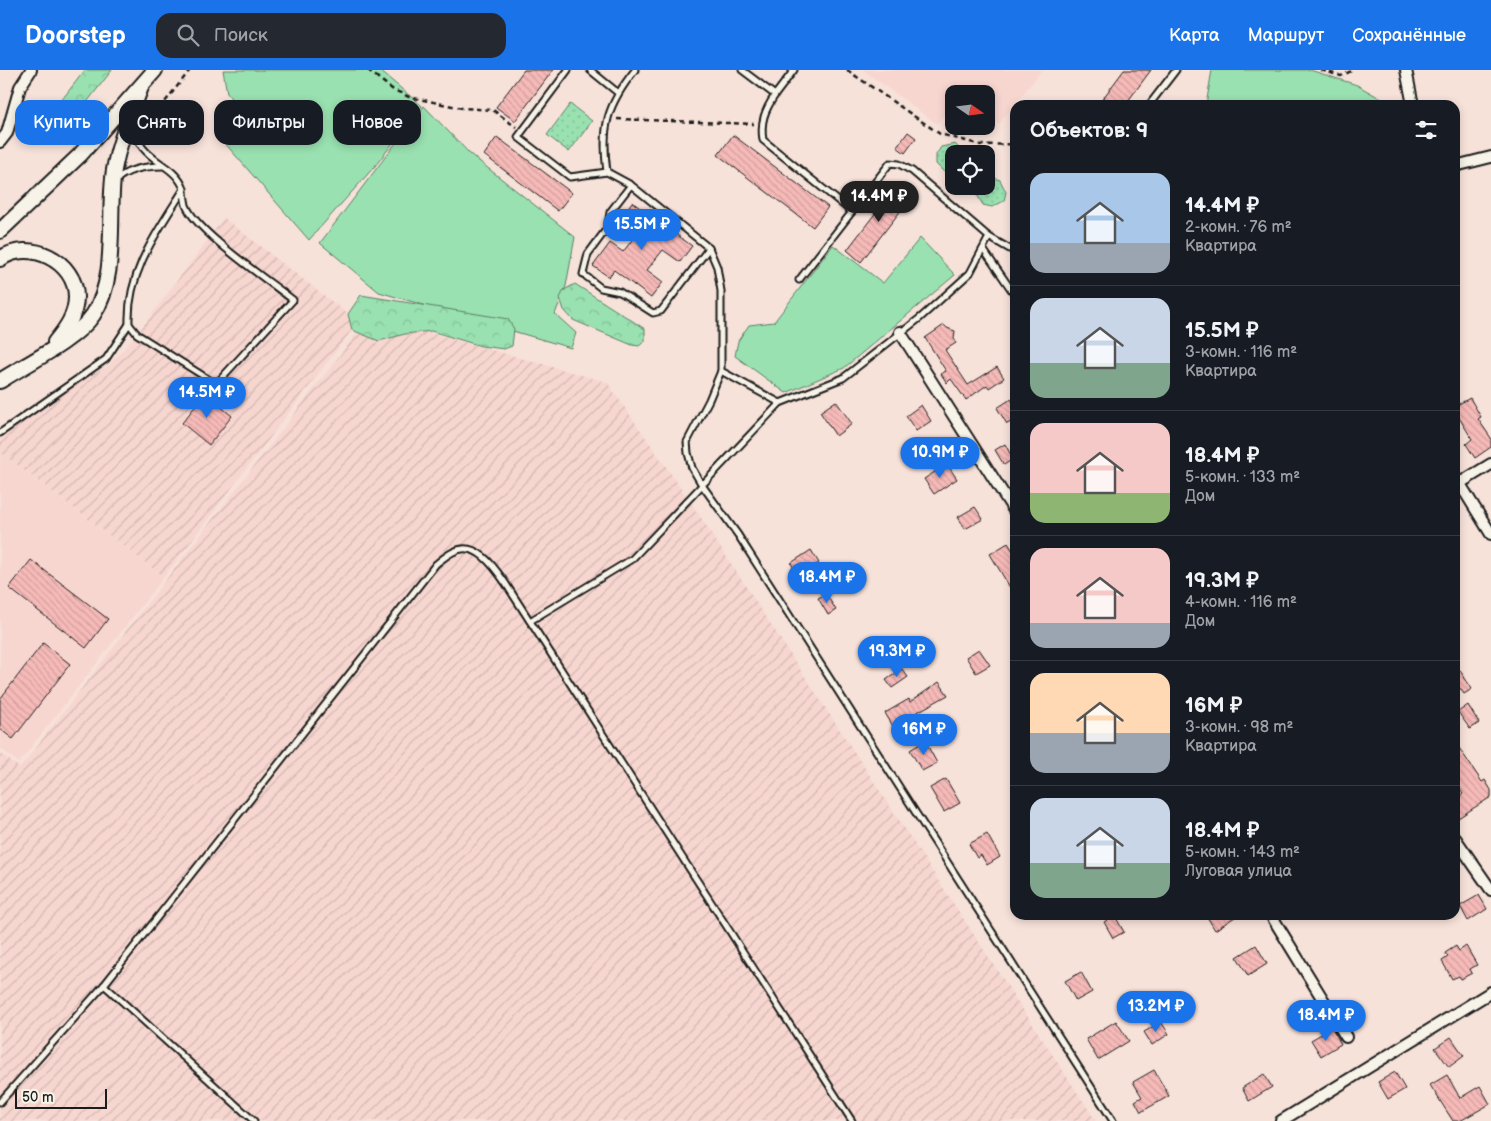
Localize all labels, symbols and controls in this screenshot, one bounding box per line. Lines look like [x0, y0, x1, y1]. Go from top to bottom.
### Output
search box [156, 13, 506, 58]
text: Doorstep [25, 21, 126, 50]
icon: search [174, 21, 202, 49]
text: Поиск [214, 24, 268, 47]
text: Карта [1169, 25, 1220, 46]
text: Маршрут [1248, 25, 1324, 46]
text: Сохранённые [1352, 25, 1466, 46]
north arrow [945, 85, 995, 135]
map controls [945, 85, 995, 195]
chip: Купить [15, 100, 109, 145]
chip: Снять [119, 100, 204, 145]
chip: Фильтры [214, 100, 323, 145]
chip: Новое [333, 100, 421, 145]
icon: filters [1412, 116, 1440, 144]
text: Объектов: 9 [1030, 118, 1148, 143]
button: locate [945, 145, 995, 195]
pin: 14.4M ₽ [833, 180, 925, 223]
text: 14.4M ₽ [851, 187, 907, 206]
icon: home [1070, 193, 1130, 253]
text: 14.4M ₽ [1185, 193, 1259, 218]
pin: 15.5M ₽ [596, 208, 688, 251]
text: 15.5M ₽ [614, 215, 670, 234]
text: 2-комн. · 76 m² [1185, 218, 1292, 237]
text: Квартира [1185, 237, 1257, 256]
icon: home [1070, 318, 1130, 378]
text: 15.5M ₽ [1185, 318, 1259, 343]
text: 3-комн. · 116 m² [1185, 343, 1297, 362]
text: Квартира [1185, 362, 1257, 381]
pin: 14.5M ₽ [161, 376, 253, 419]
text: 14.5M ₽ [179, 383, 235, 402]
pin: 10.9M ₽ [894, 436, 986, 479]
text: 10.9M ₽ [911, 443, 969, 462]
icon: home [1070, 443, 1130, 503]
text: 18.4M ₽ [1185, 443, 1259, 468]
text: 5-комн. · 133 m² [1185, 468, 1300, 487]
text: Дом [1185, 487, 1215, 506]
pin: 18.4M ₽ [781, 562, 873, 604]
text: 18.4M ₽ [799, 568, 855, 587]
icon: home [1070, 568, 1130, 628]
text: 19.3M ₽ [1185, 568, 1259, 593]
text: 4-комн. · 116 m² [1185, 593, 1297, 612]
text: Дом [1185, 612, 1215, 631]
pin: 19.3M ₽ [851, 636, 943, 678]
text: 19.3M ₽ [869, 642, 925, 661]
icon: home [1070, 693, 1130, 753]
text: 16M ₽ [1185, 693, 1243, 718]
pin: 16M ₽ [889, 714, 959, 756]
text: 3-комн. · 98 m² [1185, 718, 1293, 737]
text: 16M ₽ [902, 720, 946, 739]
text: Квартира [1185, 737, 1257, 756]
icon: home [1070, 818, 1130, 878]
text: 18.4M ₽ [1185, 818, 1259, 843]
text: 5-комн. · 143 m² [1185, 843, 1300, 862]
text: Луговая улица [1185, 862, 1292, 881]
pin: 13.2M ₽ [1110, 990, 1202, 1033]
text: 13.2M ₽ [1128, 997, 1184, 1016]
pin: 18.4M ₽ [1280, 1000, 1372, 1042]
text: 18.4M ₽ [1298, 1006, 1354, 1025]
scale bar [15, 1086, 108, 1109]
text: 50 m [22, 1089, 54, 1106]

